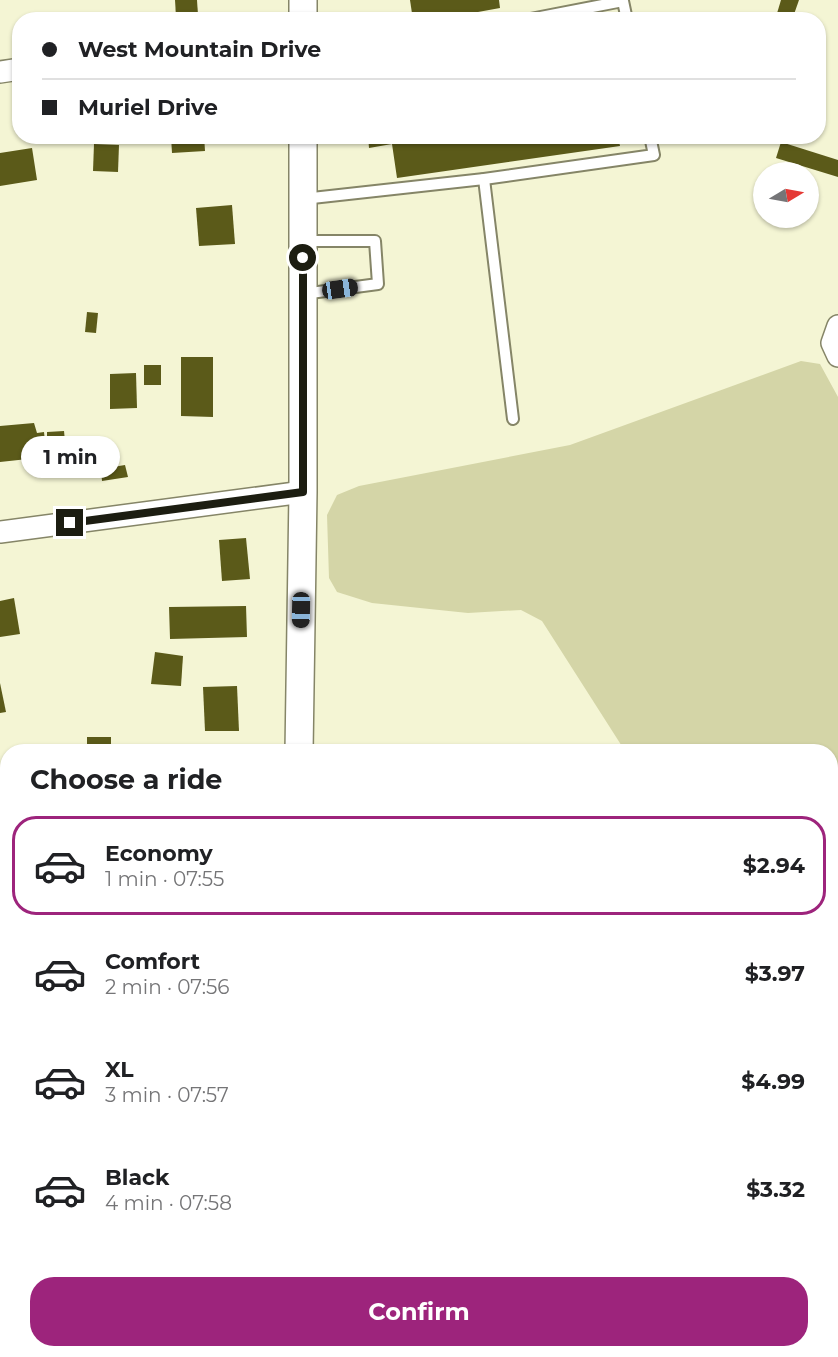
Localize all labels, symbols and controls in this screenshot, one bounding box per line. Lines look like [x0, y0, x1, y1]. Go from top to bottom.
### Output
text: West Mountain Drive [78, 36, 321, 63]
text: Muriel Drive [78, 94, 218, 121]
north arrow [753, 162, 819, 228]
map controls [753, 162, 819, 228]
route start [289, 244, 316, 271]
car [321, 278, 359, 300]
callout: 1 min [20, 436, 119, 478]
text: 1 min [43, 445, 98, 469]
route end [56, 509, 83, 536]
car [292, 592, 310, 628]
text: Choose a ride [30, 763, 222, 796]
icon: car [33, 839, 87, 893]
text: Economy [105, 840, 213, 867]
text: $2.94 [743, 852, 805, 879]
text: 1 min · 07:55 [105, 867, 224, 891]
icon: car [33, 947, 87, 1001]
text: Comfort [105, 948, 200, 975]
text: $3.97 [745, 960, 805, 987]
text: 2 min · 07:56 [105, 975, 229, 999]
icon: car [33, 1055, 87, 1109]
text: XL [105, 1056, 134, 1083]
text: $4.99 [741, 1068, 805, 1095]
text: 3 min · 07:57 [105, 1083, 229, 1107]
icon: car [33, 1163, 87, 1217]
text: Black [105, 1164, 169, 1191]
text: $3.32 [746, 1176, 805, 1203]
text: 4 min · 07:58 [105, 1191, 232, 1215]
button: Confirm [30, 1277, 808, 1346]

